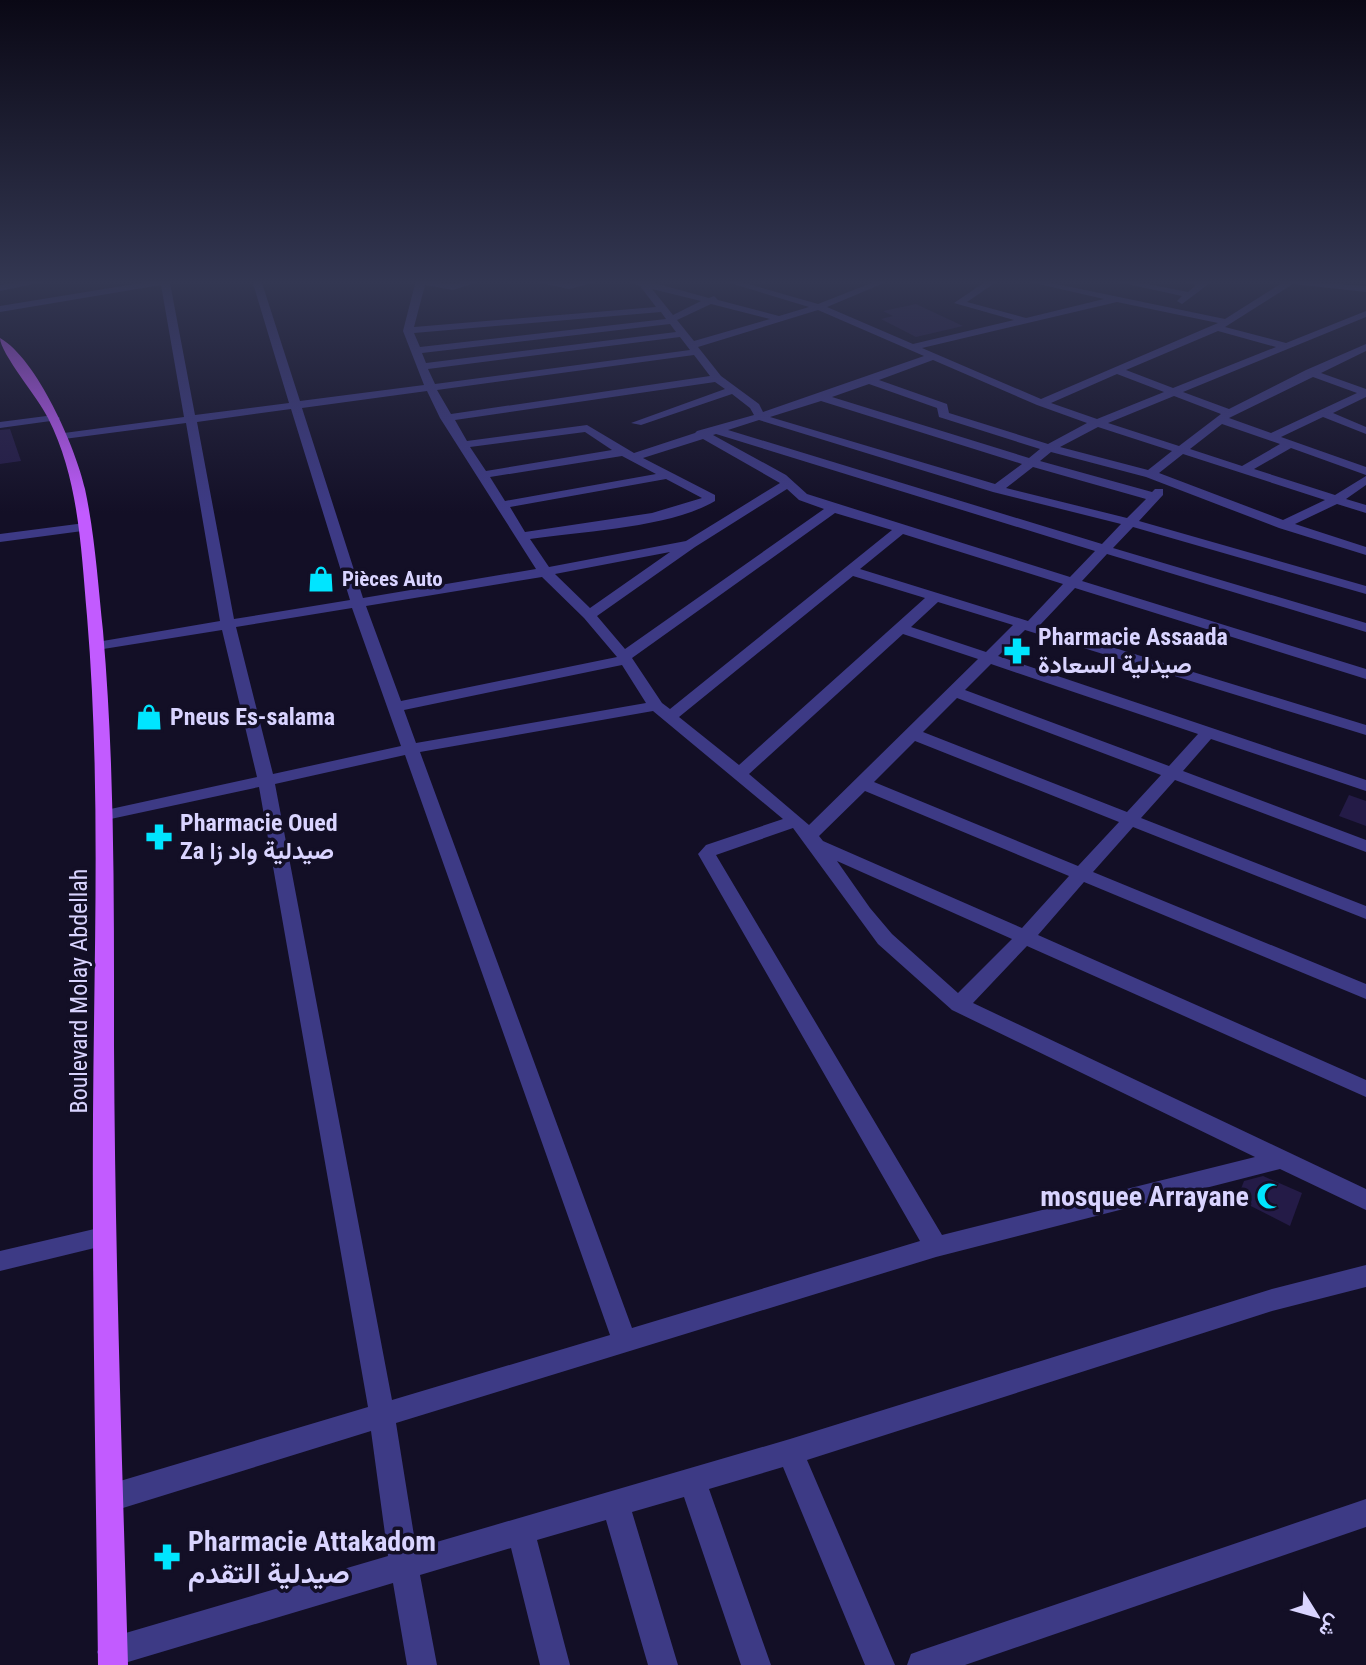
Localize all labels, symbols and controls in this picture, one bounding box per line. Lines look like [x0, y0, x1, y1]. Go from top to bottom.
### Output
shop icon: Pièces Auto [306, 564, 336, 594]
place label: Pièces Auto [342, 567, 443, 591]
place label: Pharmacie Assaada صيدلية السعادة [1038, 623, 1228, 679]
pharmacy icon: Pharmacie Assaada صيدلية السعادة [1002, 636, 1032, 666]
shop icon: Pneus Es-salama [134, 702, 164, 732]
place label: Pneus Es-salama [170, 703, 335, 731]
place label: Pharmacie Oued Za صيدلية واد زا [180, 809, 338, 866]
pharmacy icon: Pharmacie Oued Za صيدلية واد زا [144, 822, 174, 852]
street label: Boulevard Molay Abdellah [65, 869, 93, 1113]
place label: mosquee Arrayane [1040, 1180, 1249, 1213]
mosque icon: mosquee Arrayane [1255, 1181, 1285, 1211]
place label: Pharmacie Attakadom صيدلية التقدم [188, 1525, 436, 1592]
pharmacy icon: Pharmacie Attakadom صيدلية التقدم [152, 1542, 182, 1572]
north arrow [1282, 1581, 1352, 1651]
text: ش [1314, 1610, 1346, 1642]

